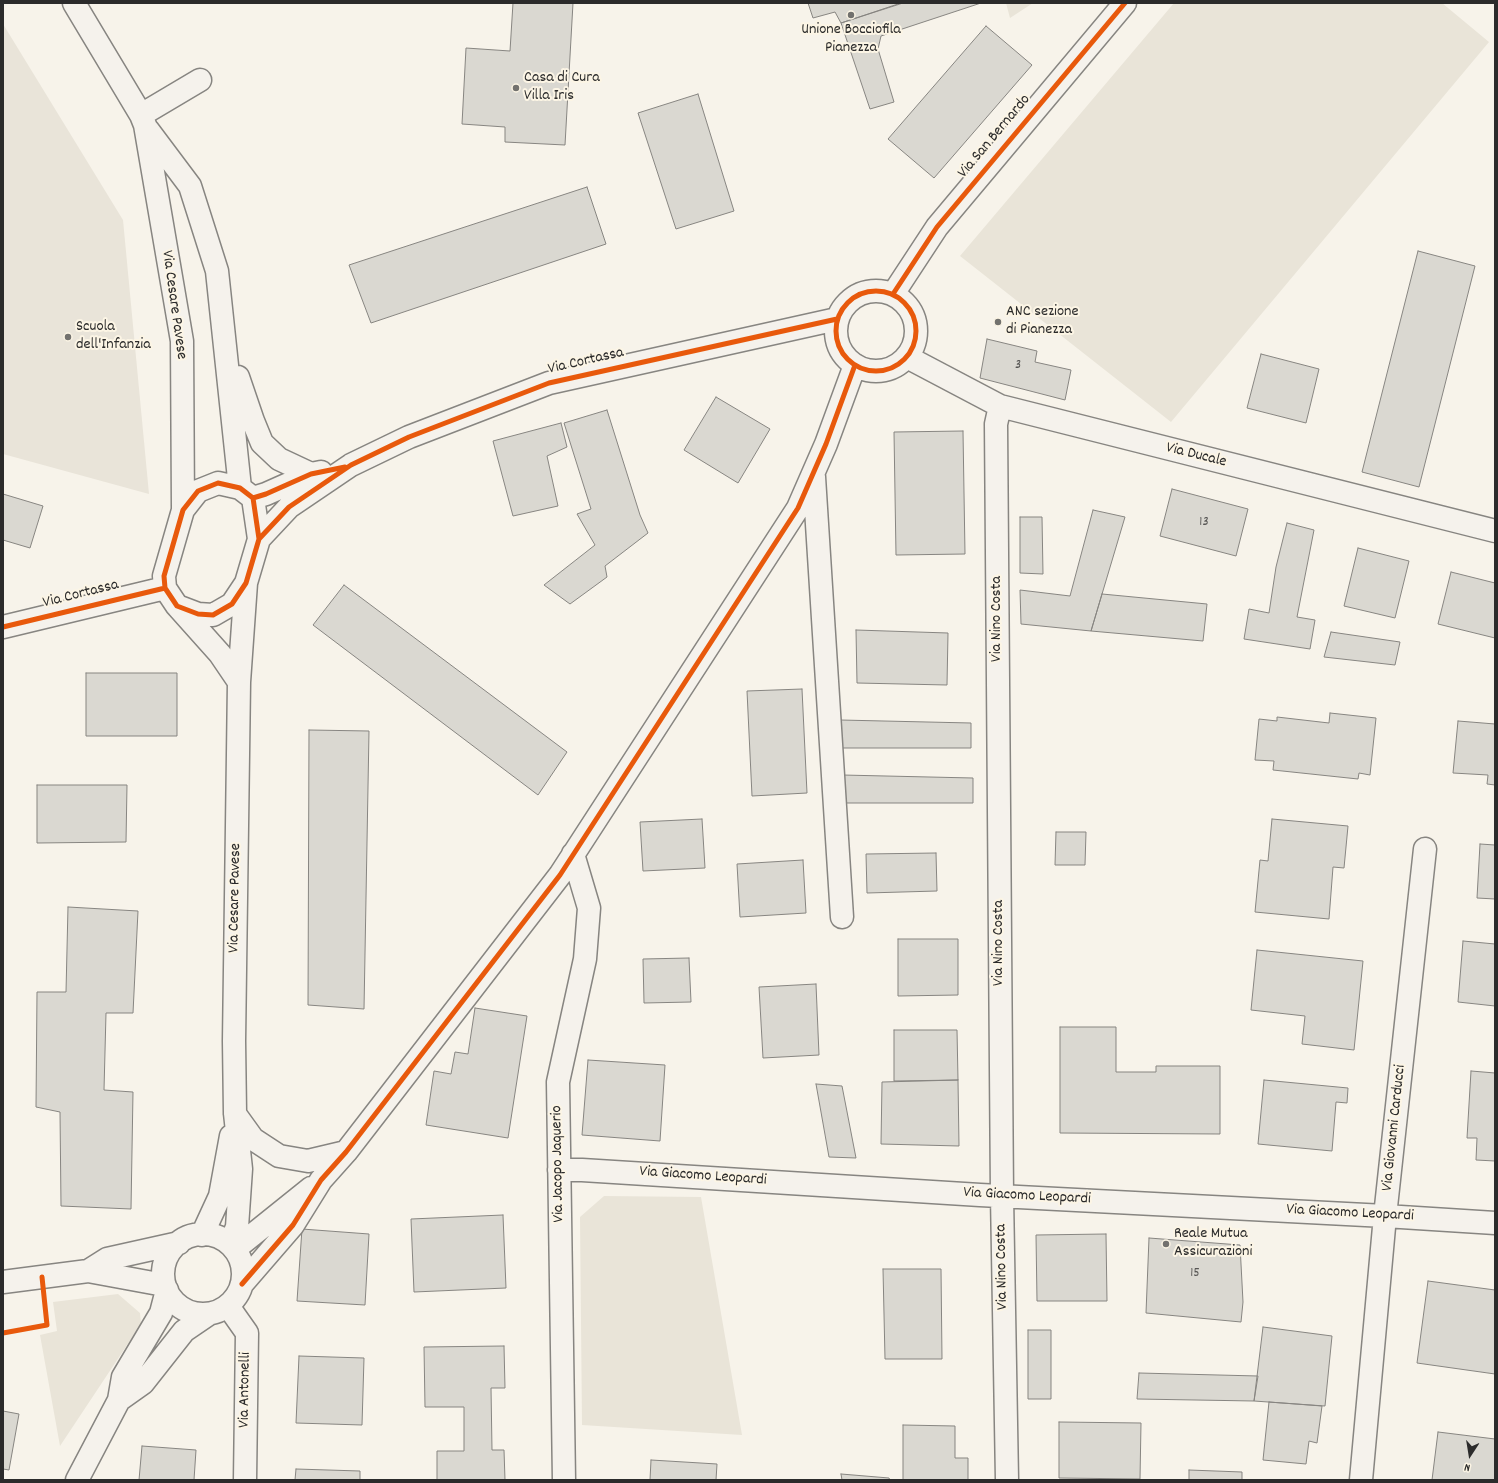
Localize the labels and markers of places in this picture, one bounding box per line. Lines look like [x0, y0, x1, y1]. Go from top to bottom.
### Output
marker: Unione Bocciofila Pianezza [846, 10, 856, 20]
place label: Unione Bocciofila Pianezza [801, 21, 901, 59]
place label: Casa di Cura Villa Iris [524, 69, 600, 107]
marker: Casa di Cura Villa Iris [511, 83, 521, 93]
place label: ANC sezione di Pianezza [1006, 303, 1079, 341]
marker: ANC sezione di Pianezza [993, 317, 1003, 327]
place label: Scuola dell'Infanzia [76, 318, 151, 356]
marker: Scuola dell'Infanzia [63, 332, 73, 342]
place label: Reale Mutua Assicurazioni [1174, 1225, 1252, 1263]
marker: Reale Mutua Assicurazioni [1161, 1239, 1171, 1249]

